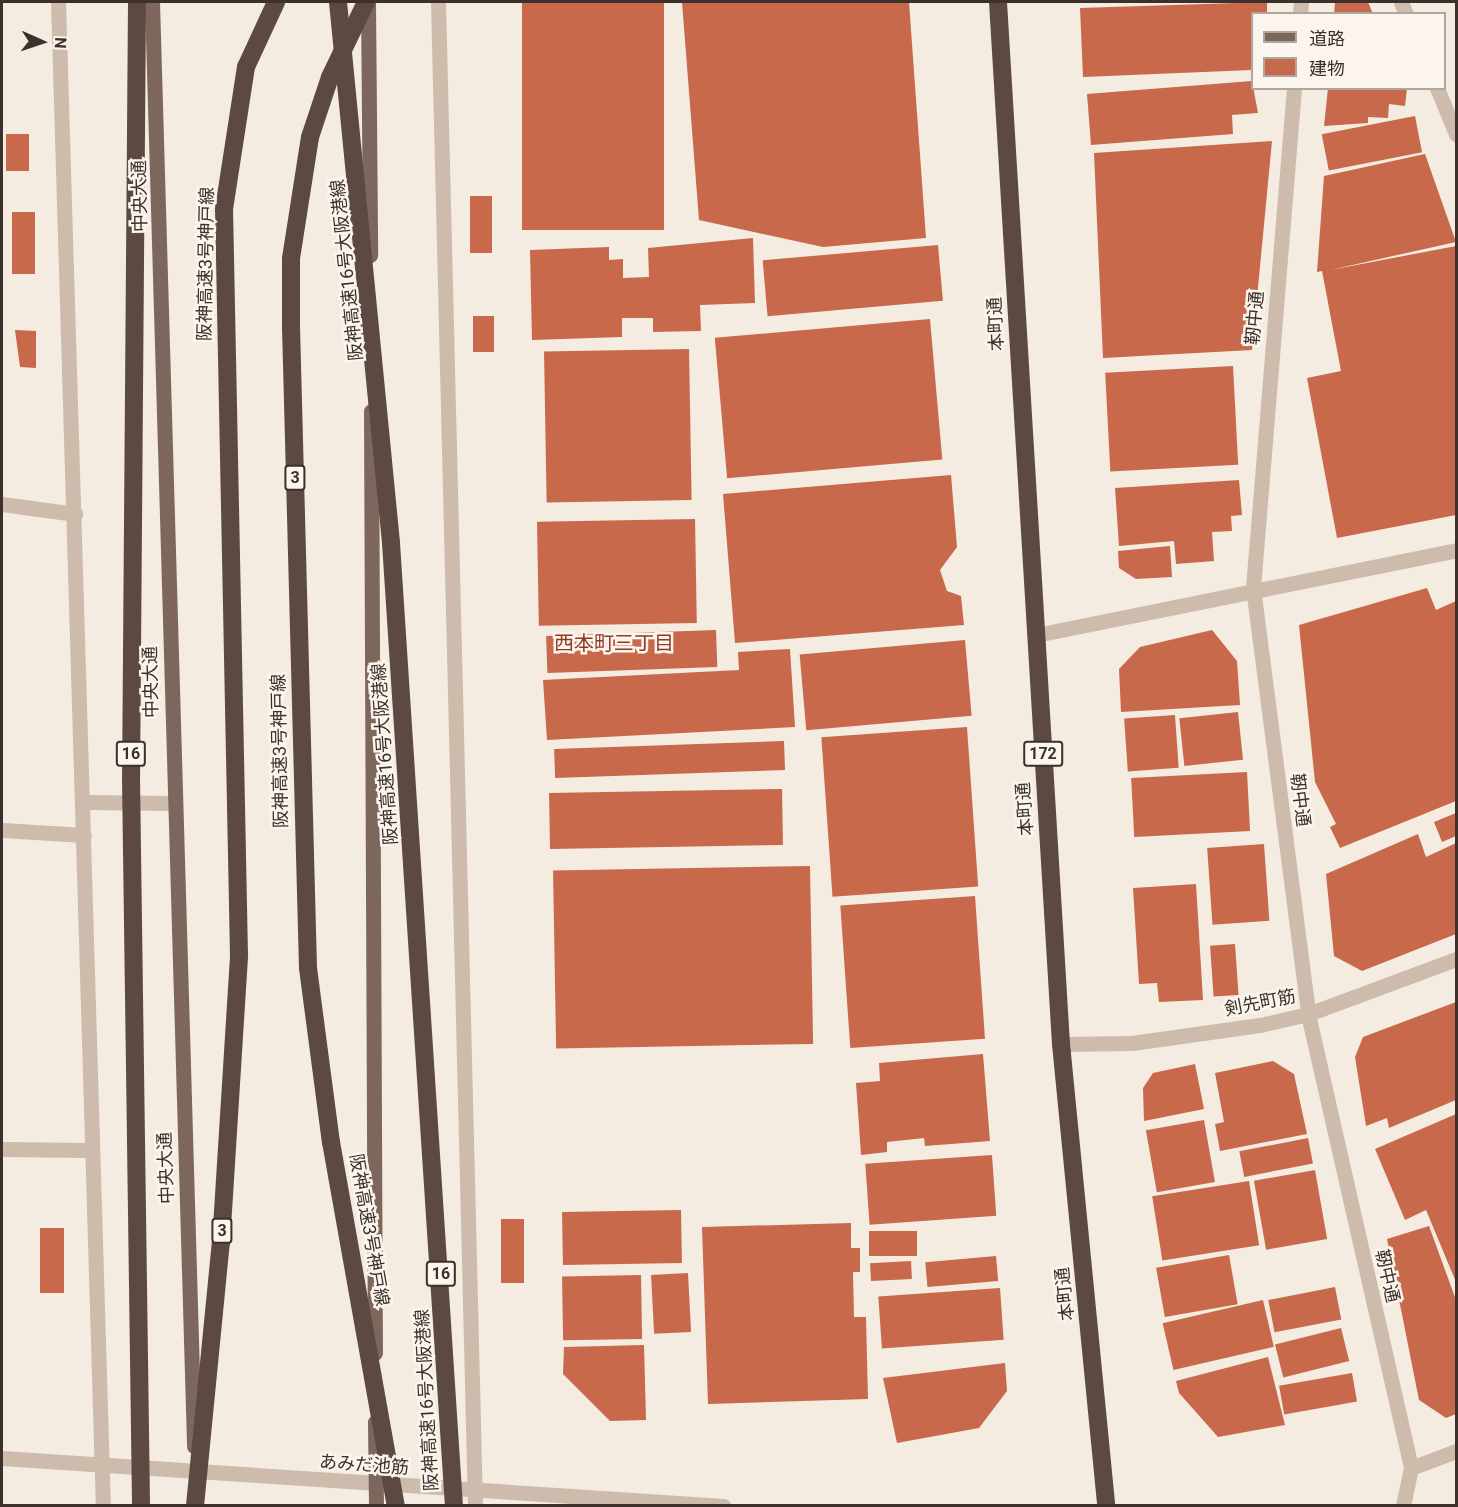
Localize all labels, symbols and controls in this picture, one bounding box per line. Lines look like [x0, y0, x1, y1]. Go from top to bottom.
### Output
north arrow [12, 12, 72, 72]
legend [1251, 12, 1446, 90]
text: 道路 [1309, 28, 1345, 49]
text: N [51, 37, 70, 49]
text: 建物 [1309, 58, 1345, 79]
street label: 中央大通 [129, 160, 151, 232]
street label: 阪神高速16号大阪港線 [327, 178, 367, 362]
street label: 阪神高速3号神戸線 [194, 187, 218, 341]
street label: 靭中通 [1242, 290, 1268, 346]
street label: 本町通 [984, 296, 1008, 352]
road number: 3 [283, 465, 307, 491]
district label: 西本町三丁目 [554, 631, 674, 655]
street label: 中央大通 [140, 646, 162, 718]
street label: 阪神高速16号大阪港線 [368, 662, 402, 846]
street label: 阪神高速3号神戸線 [268, 674, 292, 828]
road number: 16 [114, 741, 148, 767]
road number: 172 [1022, 741, 1064, 767]
street label: 靭中通 [1286, 772, 1314, 828]
street label: 本町通 [1012, 781, 1038, 837]
street label: 剣先町筋 [1223, 986, 1297, 1020]
street label: 中央大通 [154, 1132, 178, 1204]
street label: 阪神高速3号神戸線 [345, 1152, 393, 1308]
road number: 3 [210, 1218, 234, 1244]
street label: 靭中通 [1370, 1247, 1404, 1305]
road number: 16 [424, 1261, 458, 1287]
street label: 本町通 [1051, 1266, 1079, 1322]
street label: 阪神高速16号大阪港線 [411, 1308, 443, 1492]
street label: あみだ池筋 [318, 1451, 410, 1479]

